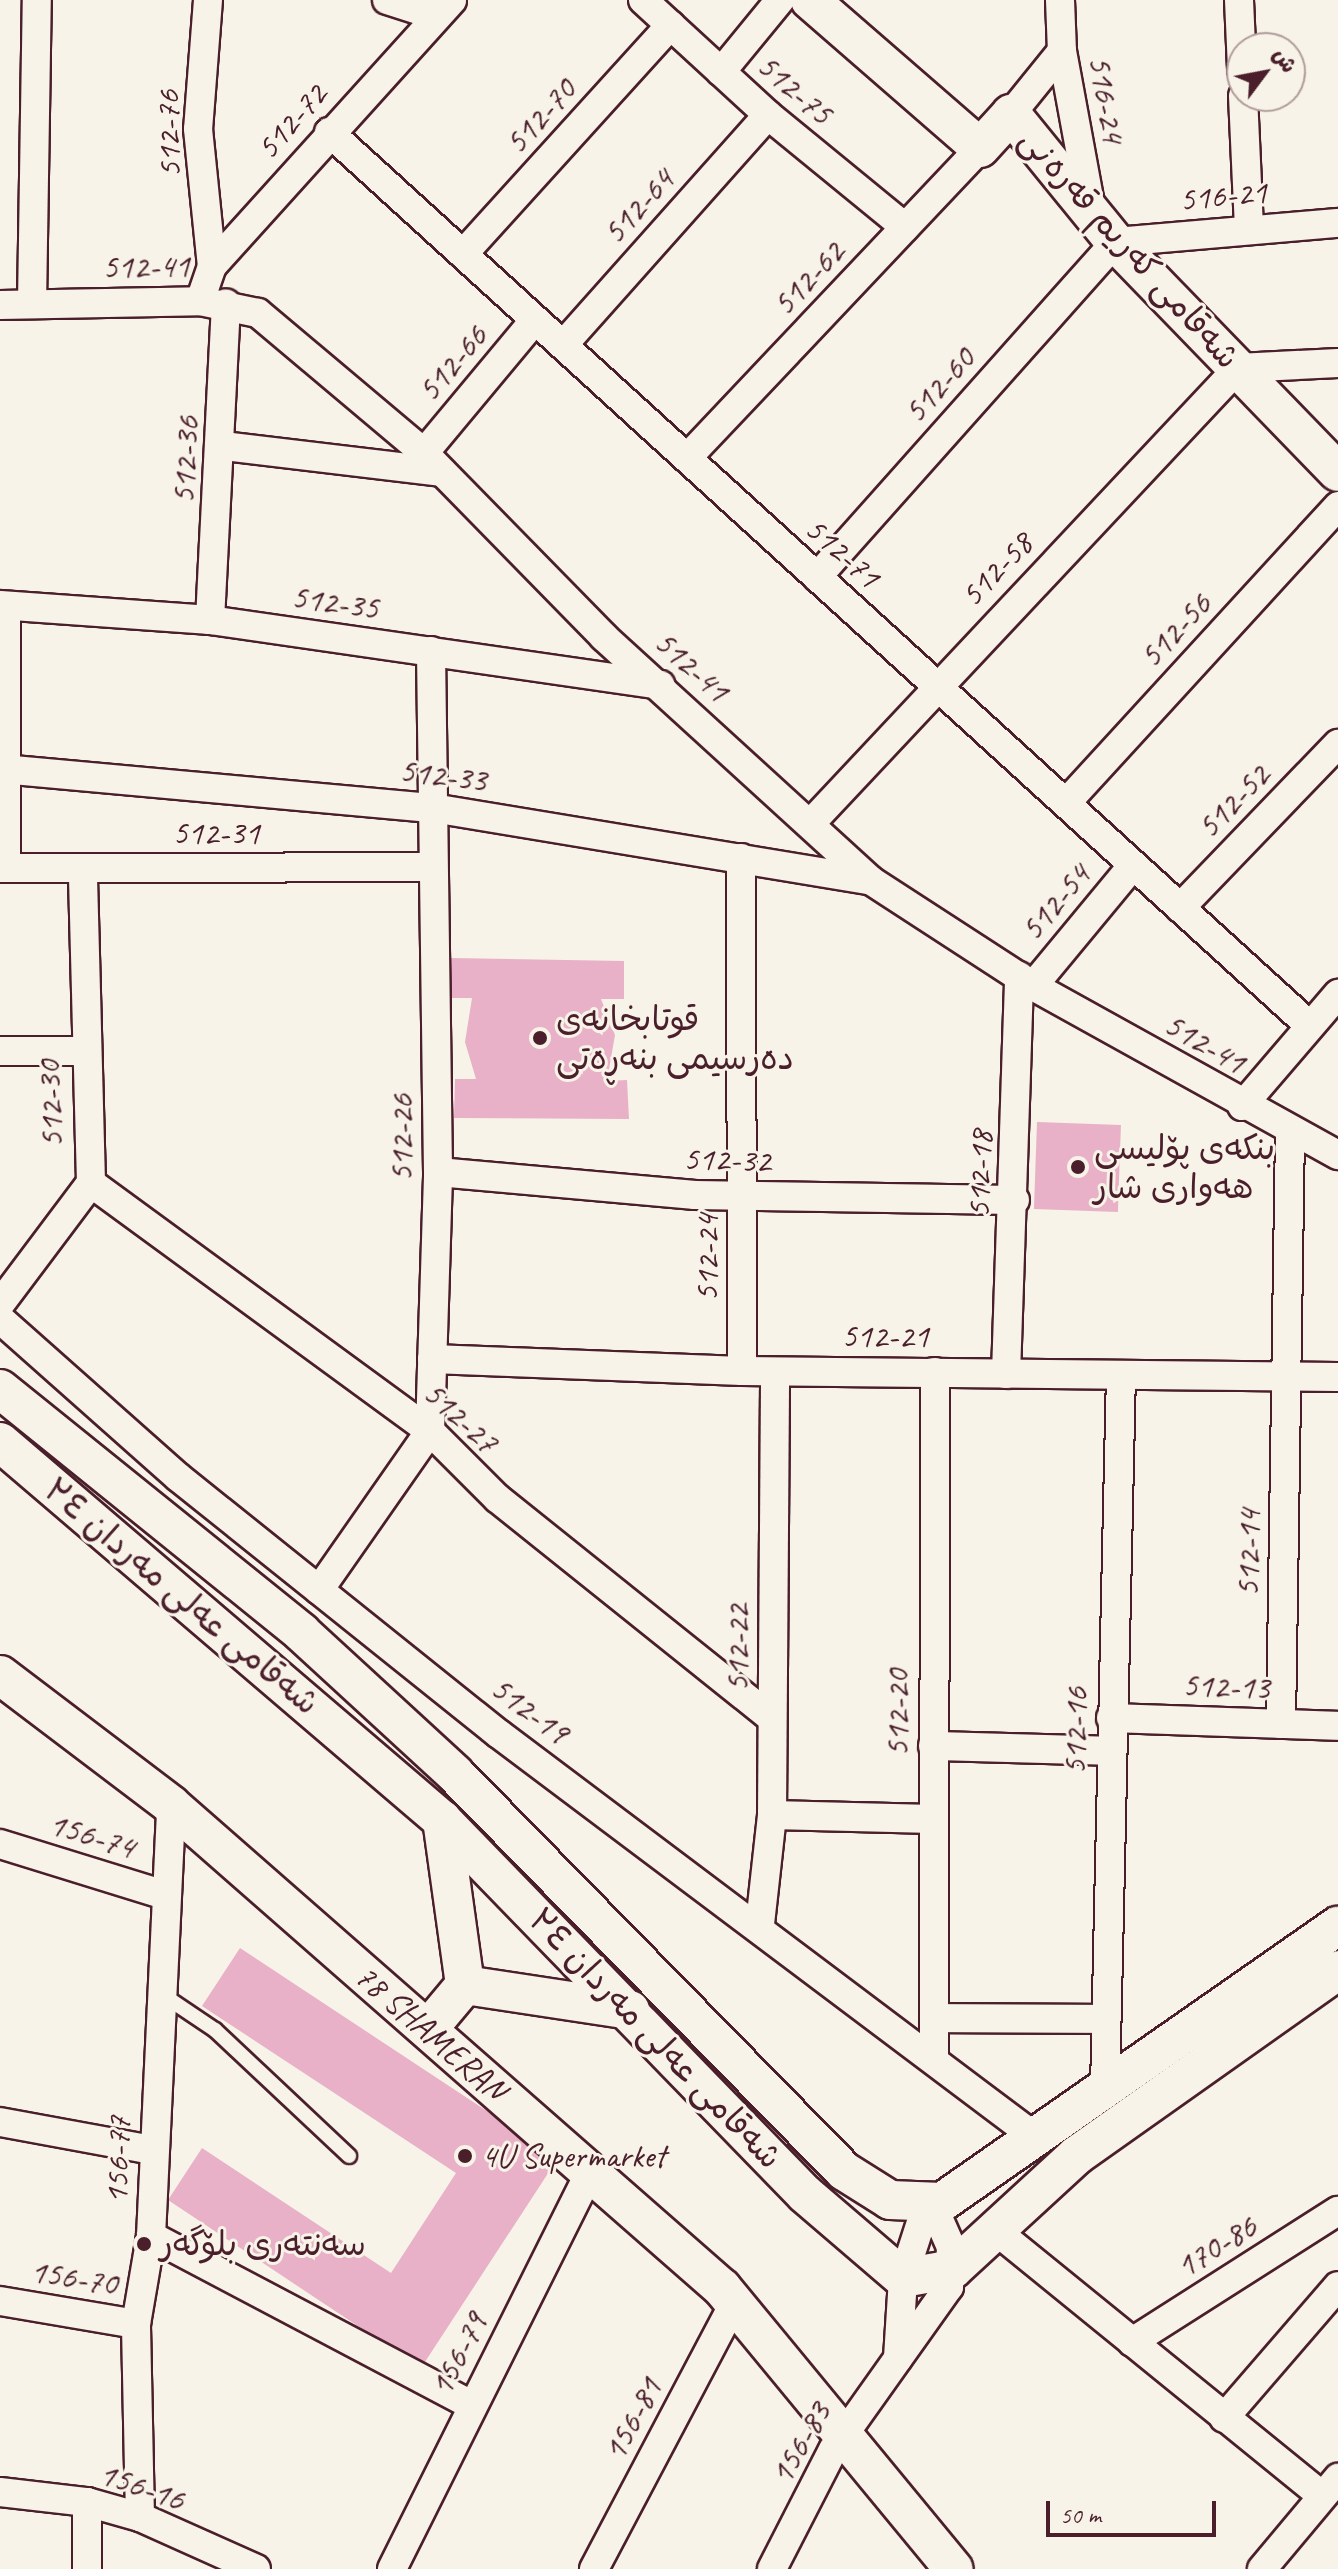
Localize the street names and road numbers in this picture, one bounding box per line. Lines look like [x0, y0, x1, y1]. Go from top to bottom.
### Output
street label: 512-75 [749, 45, 841, 133]
street label: 516-24 [1079, 52, 1135, 146]
street label: 512-70 [496, 70, 584, 162]
street label: 512-72 [247, 75, 335, 167]
street label: 512-76 [147, 90, 189, 178]
street label: شەقامی کەریم قەرەنی [1011, 119, 1249, 377]
street label: 512-64 [594, 160, 682, 252]
street label: 516-21 [1178, 171, 1268, 219]
street label: 512-62 [763, 232, 853, 324]
street label: 512-41 [102, 245, 190, 287]
street label: 512-66 [408, 316, 496, 410]
street label: 512-60 [895, 339, 983, 431]
street label: 512-36 [162, 415, 208, 505]
street label: 512-71 [797, 508, 889, 596]
street label: 512-58 [951, 523, 1041, 615]
street label: 512-35 [289, 576, 381, 628]
street label: 512-56 [1130, 584, 1220, 676]
street label: 512-41 [646, 622, 738, 710]
street label: 512-33 [397, 749, 489, 801]
street label: 512-52 [1188, 755, 1278, 847]
street label: 512-31 [172, 813, 260, 853]
street label: 512-54 [1011, 855, 1099, 949]
street label: 512-41 [1157, 1003, 1253, 1083]
street label: 512-30 [28, 1060, 72, 1148]
street label: 512-26 [381, 1094, 421, 1182]
street label: 512-18 [957, 1130, 1001, 1218]
street label: 512-32 [683, 1137, 771, 1181]
street label: 512-24 [687, 1214, 727, 1302]
street label: 512-21 [841, 1316, 929, 1356]
street label: 512-27 [415, 1373, 507, 1461]
street label: شەقامی عەلی مەردان ٣٤ [36, 1469, 328, 1723]
street label: 512-14 [1227, 1509, 1269, 1597]
street label: 512-22 [717, 1604, 757, 1692]
street label: 512-13 [1182, 1664, 1270, 1708]
street label: 512-19 [483, 1667, 577, 1753]
street label: 512-20 [877, 1669, 917, 1757]
street label: 512-16 [1054, 1687, 1096, 1775]
street label: 156-74 [44, 1803, 140, 1867]
street label: شەقامی عەلی مەردان ٣٤ [521, 1899, 791, 2177]
street label: 78 SHAMERAN [347, 1955, 515, 2109]
street label: 156-77 [95, 2116, 139, 2204]
street label: 170-86 [1168, 2205, 1264, 2287]
street label: 156-70 [28, 2250, 120, 2304]
street label: 156-79 [420, 2306, 496, 2402]
street label: 156-81 [593, 2371, 671, 2467]
street label: 156-83 [760, 2395, 840, 2491]
street label: 156-16 [94, 2452, 190, 2520]

